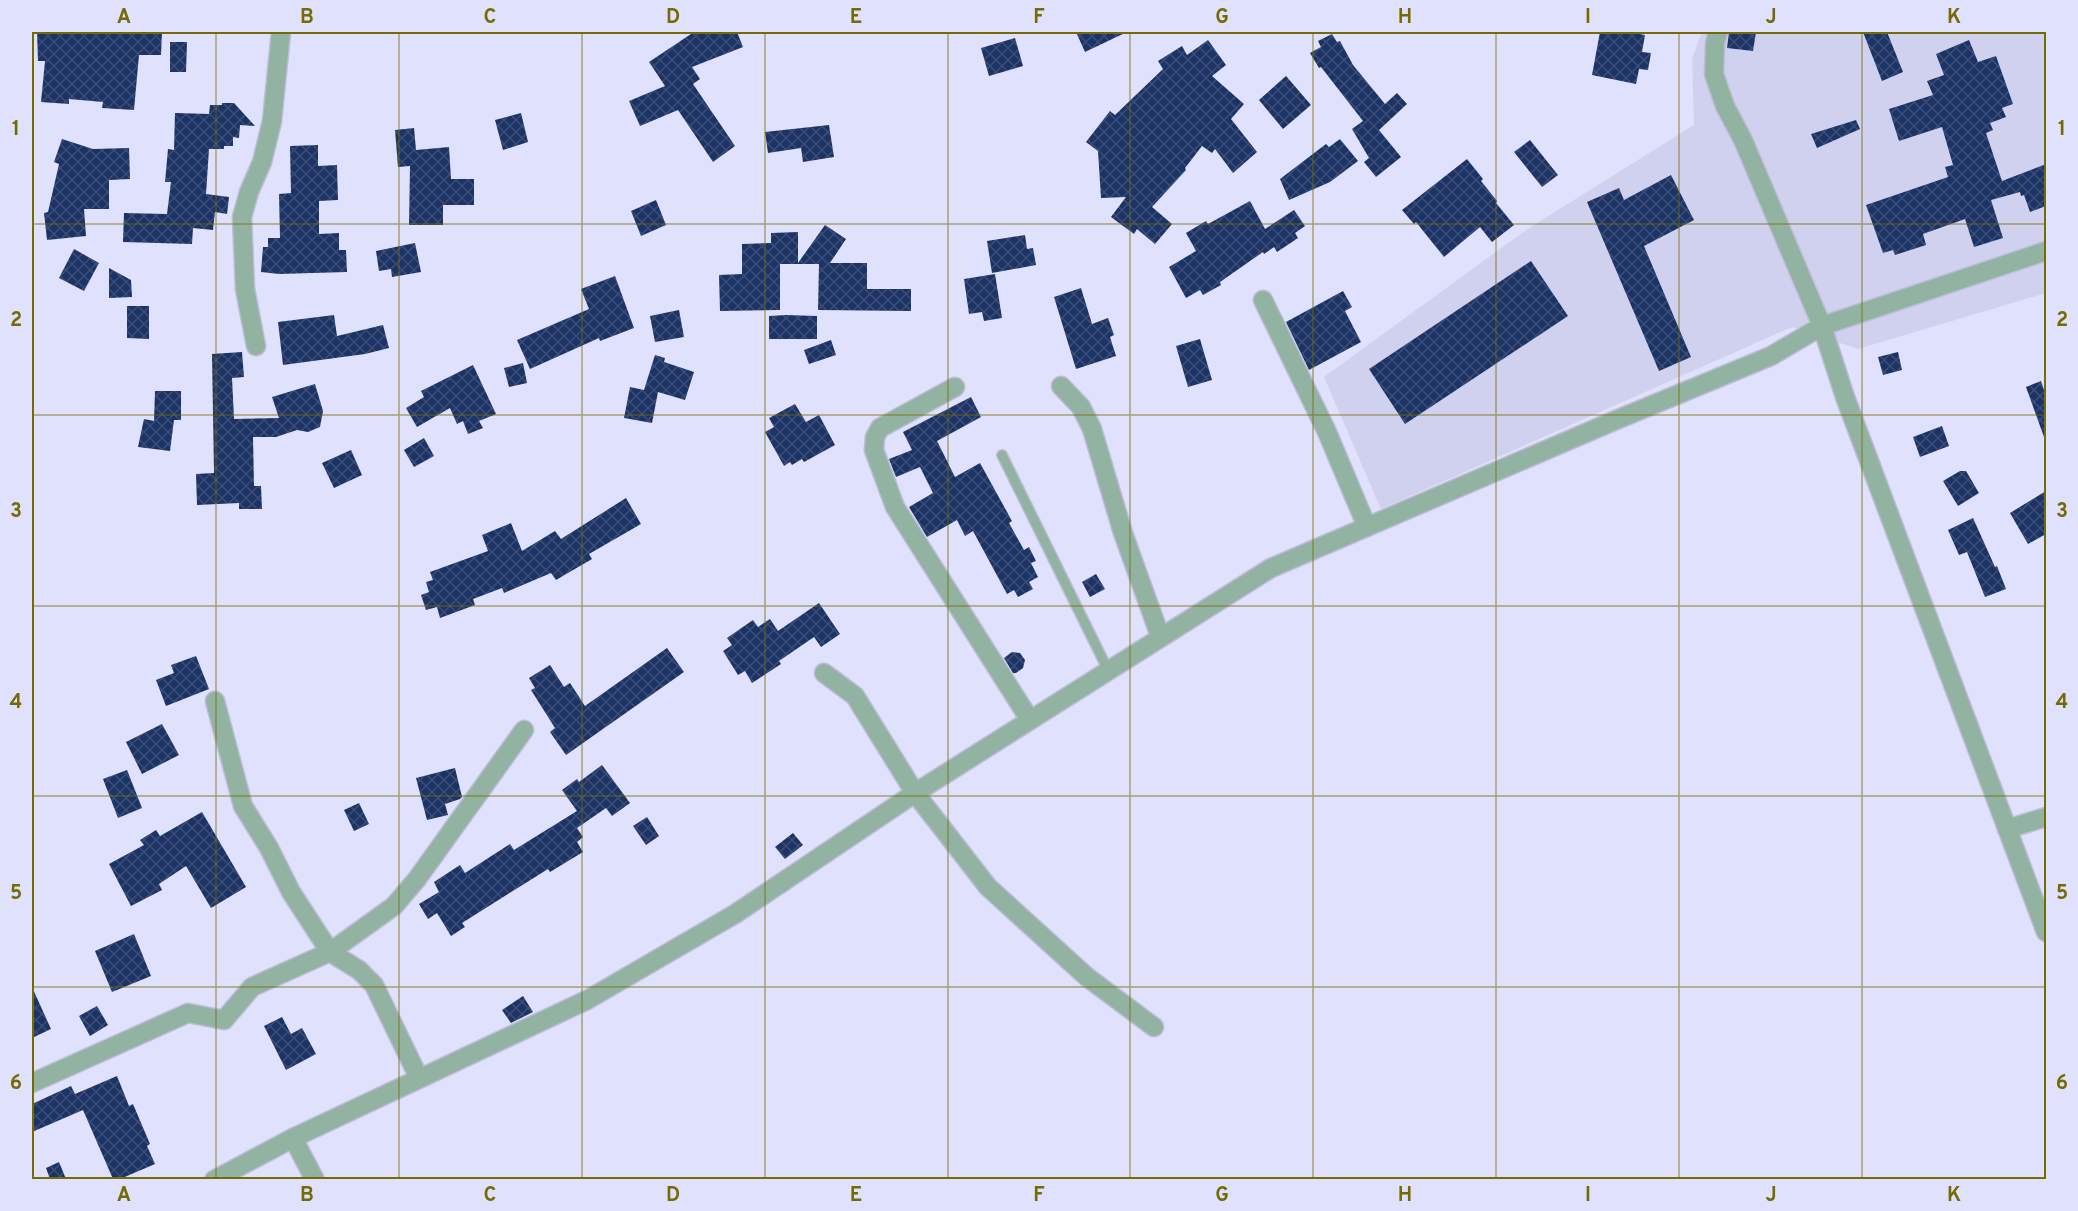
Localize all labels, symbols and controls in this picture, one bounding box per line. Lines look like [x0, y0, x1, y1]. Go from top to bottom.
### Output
text: A [117, 5, 131, 31]
text: B [300, 5, 314, 31]
text: C [484, 5, 496, 31]
text: D [666, 5, 680, 31]
text: E [850, 5, 862, 31]
text: F [1033, 5, 1045, 31]
text: G [1215, 5, 1229, 31]
text: H [1398, 5, 1412, 31]
text: I [1585, 5, 1591, 31]
text: J [1765, 5, 1777, 31]
text: K [1947, 5, 1961, 31]
text: 1 [12, 117, 20, 143]
text: 1 [2058, 117, 2066, 143]
text: 2 [10, 308, 22, 334]
text: 2 [2056, 308, 2068, 334]
text: 3 [10, 499, 22, 525]
text: 3 [2056, 499, 2068, 525]
text: 4 [10, 690, 22, 716]
text: 4 [2056, 690, 2068, 716]
text: 5 [10, 881, 22, 907]
text: 5 [2056, 881, 2068, 907]
text: 6 [10, 1071, 22, 1097]
text: 6 [2056, 1071, 2068, 1097]
text: A [117, 1183, 131, 1209]
text: B [300, 1183, 314, 1209]
text: C [484, 1183, 496, 1209]
text: D [666, 1183, 680, 1209]
text: E [850, 1183, 862, 1209]
text: F [1033, 1183, 1045, 1209]
text: G [1215, 1183, 1229, 1209]
text: H [1398, 1183, 1412, 1209]
text: I [1585, 1183, 1591, 1209]
text: J [1765, 1183, 1777, 1209]
text: K [1947, 1183, 1961, 1209]

